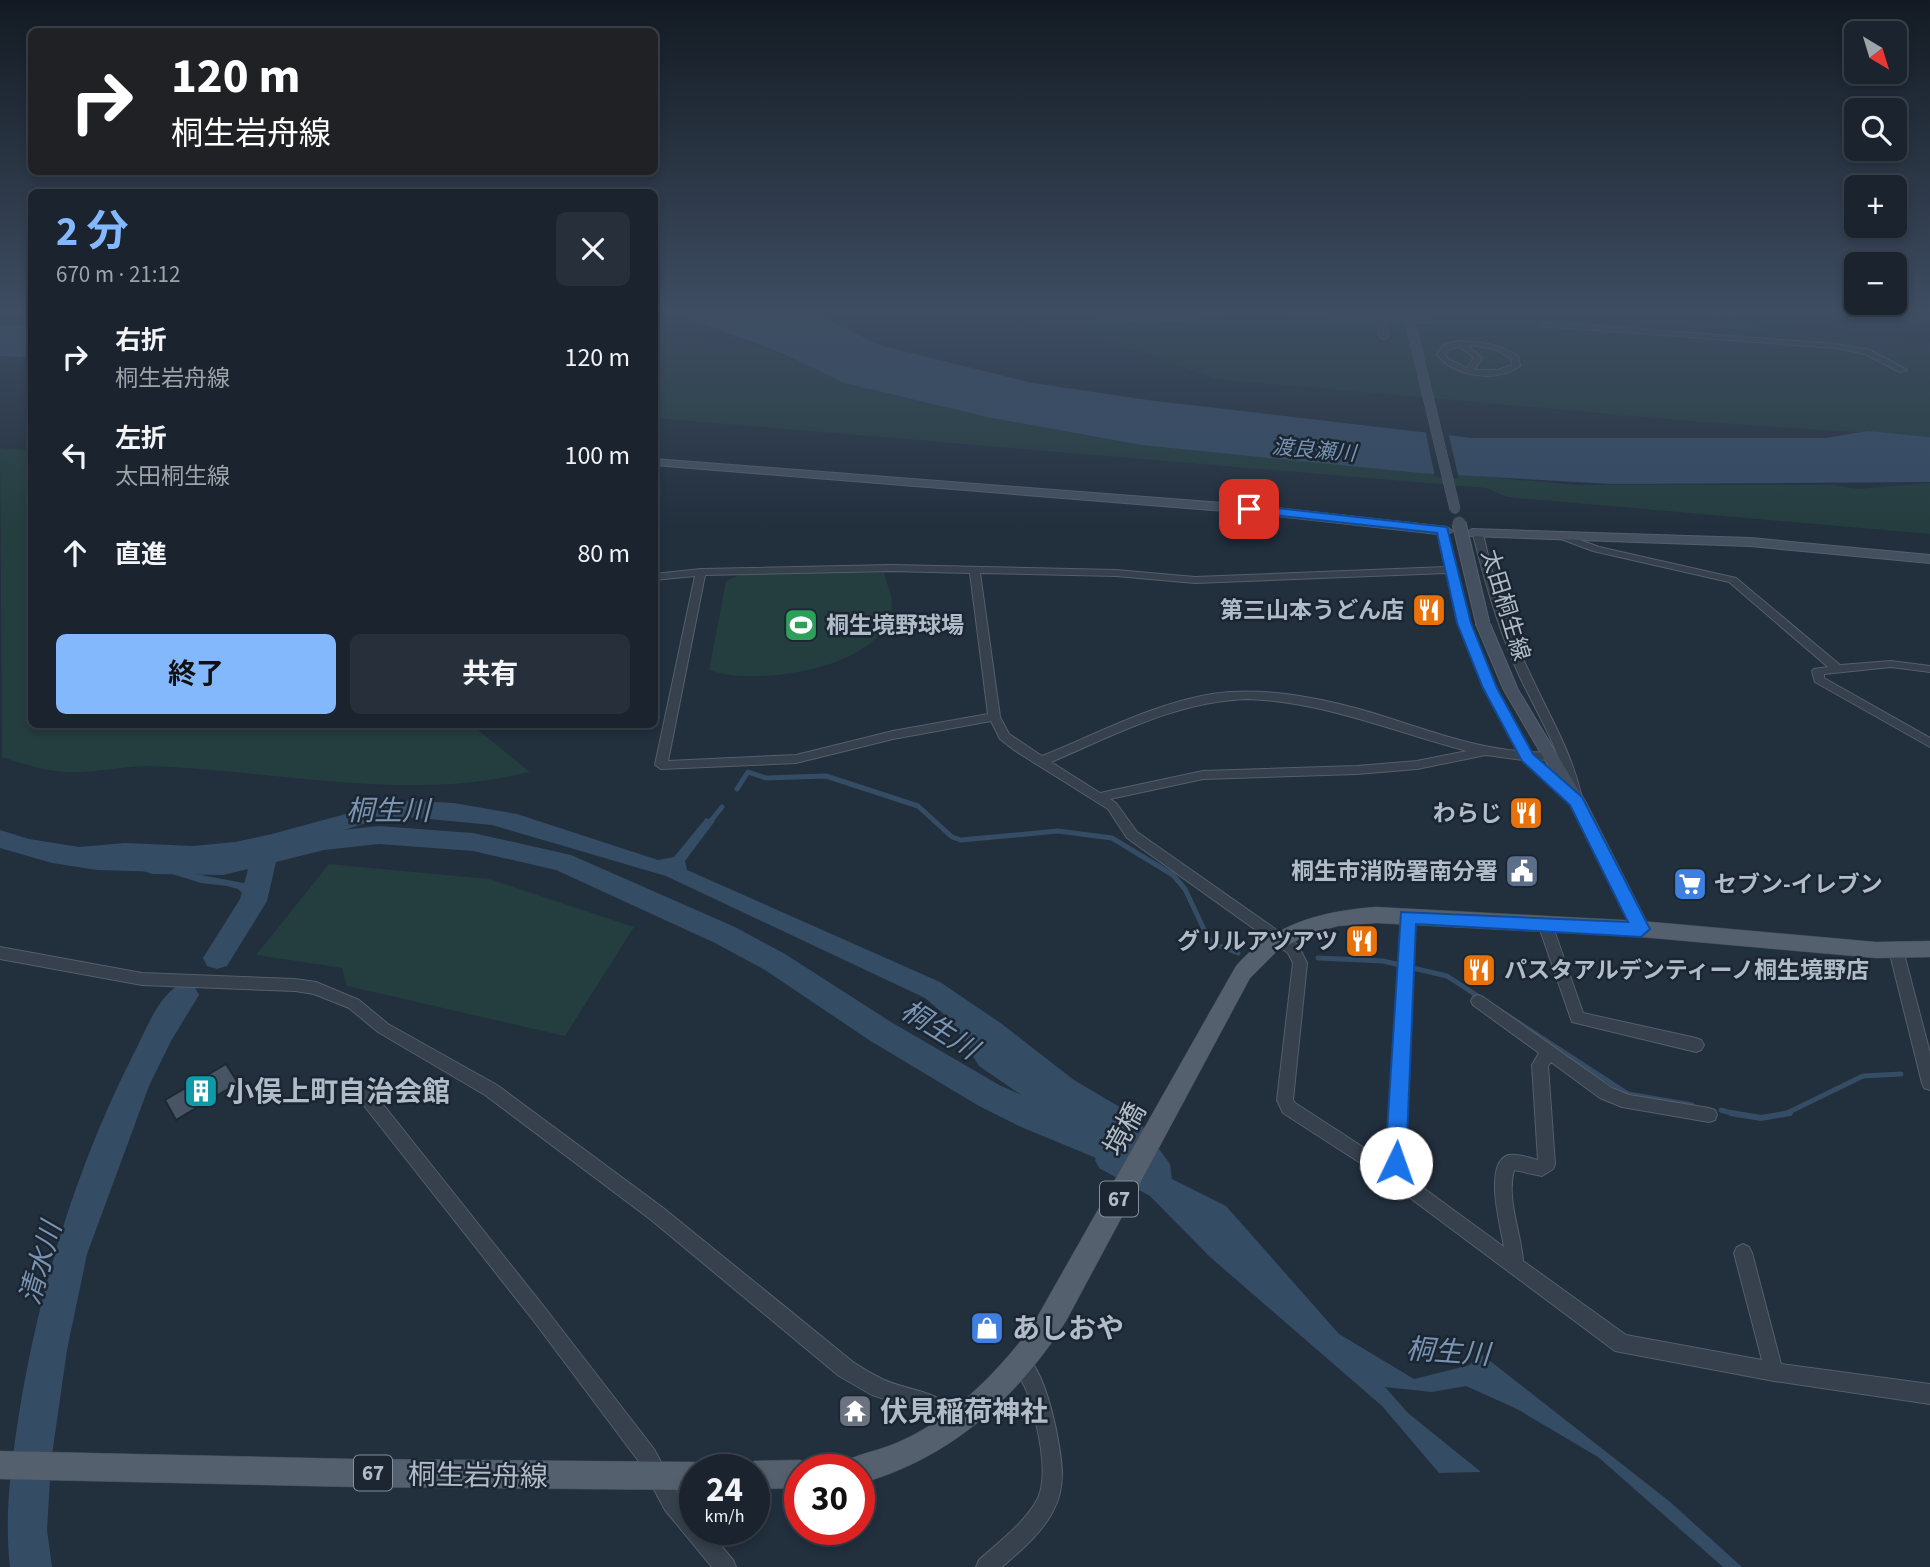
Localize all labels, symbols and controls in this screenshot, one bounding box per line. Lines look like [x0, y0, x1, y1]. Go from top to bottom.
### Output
north arrow [1844, 21, 1908, 84]
map controls [1844, 21, 1907, 315]
text: 120 m [171, 42, 300, 112]
icon: right [56, 56, 147, 147]
button: search [1844, 98, 1907, 161]
text: 桐生岩舟線 [171, 111, 331, 157]
button: + [1844, 175, 1907, 238]
text: 2 分 [56, 202, 129, 262]
button: close [556, 212, 630, 286]
button: − [1844, 252, 1907, 315]
text: 670 m · 21:12 [56, 258, 180, 291]
text: 右折 [115, 322, 167, 359]
icon: right [56, 338, 94, 376]
text: 120 m [564, 339, 630, 376]
text: 桐生岩舟線 [115, 362, 230, 395]
text: 左折 [115, 420, 167, 457]
water label: 渡良瀬川 [1271, 431, 1359, 469]
icon: left [56, 436, 94, 474]
text: 100 m [564, 437, 630, 474]
text: 太田桐生線 [115, 460, 230, 493]
pin [1219, 479, 1279, 539]
icon: arrive [1230, 490, 1268, 528]
icon: ahead [56, 534, 94, 572]
text: 80 m [577, 535, 630, 572]
text: 直進 [115, 536, 167, 573]
street label: 太田桐生線 [1473, 545, 1538, 665]
restaurant icon: 第三山本うどん店 [1410, 591, 1448, 629]
place label: 第三山本うどん店 [1220, 594, 1404, 627]
sports icon: 桐生境野球場 [782, 606, 820, 644]
place label: 桐生境野球場 [826, 609, 964, 642]
button: 終了 [56, 634, 336, 714]
button: 共有 [350, 634, 630, 714]
water label: 桐生川 [346, 791, 433, 831]
restaurant icon: わらじ [1507, 794, 1545, 832]
place label: わらじ [1433, 797, 1502, 830]
public building icon: 桐生市消防署南分署 [1503, 852, 1541, 890]
place label: 桐生市消防署南分署 [1291, 855, 1498, 888]
supermarket icon: セブン-イレブン [1671, 865, 1709, 903]
place label: セブン-イレブン [1714, 868, 1883, 901]
restaurant icon: グリルアツアツ [1343, 922, 1381, 960]
place label: グリルアツアツ [1177, 925, 1338, 958]
restaurant icon: パスタアルデンティーノ桐生境野店 [1460, 951, 1498, 989]
place label: パスタアルデンティーノ桐生境野店 [1504, 954, 1869, 987]
water label: 桐生川 [893, 991, 988, 1071]
building icon: 小俣上町自治会館 [182, 1072, 220, 1110]
place label: 小俣上町自治会館 [226, 1072, 450, 1112]
street label: 境橋 [1094, 1095, 1156, 1164]
position arrow [1359, 1126, 1433, 1200]
road number: 67 [1100, 1182, 1138, 1216]
water label: 清水川 [10, 1215, 73, 1309]
shop icon: あしおや [968, 1309, 1006, 1347]
place label: あしおや [1012, 1309, 1124, 1349]
water label: 桐生川 [1405, 1329, 1494, 1375]
temple icon: 伏見稲荷神社 [836, 1392, 874, 1430]
place label: 伏見稲荷神社 [880, 1392, 1048, 1432]
speed limit sign: 30 [784, 1454, 875, 1545]
street label: 桐生岩舟線 [408, 1455, 548, 1497]
road number: 67 [354, 1456, 392, 1490]
text: 24 [706, 1465, 743, 1515]
text: km/h [705, 1504, 744, 1529]

